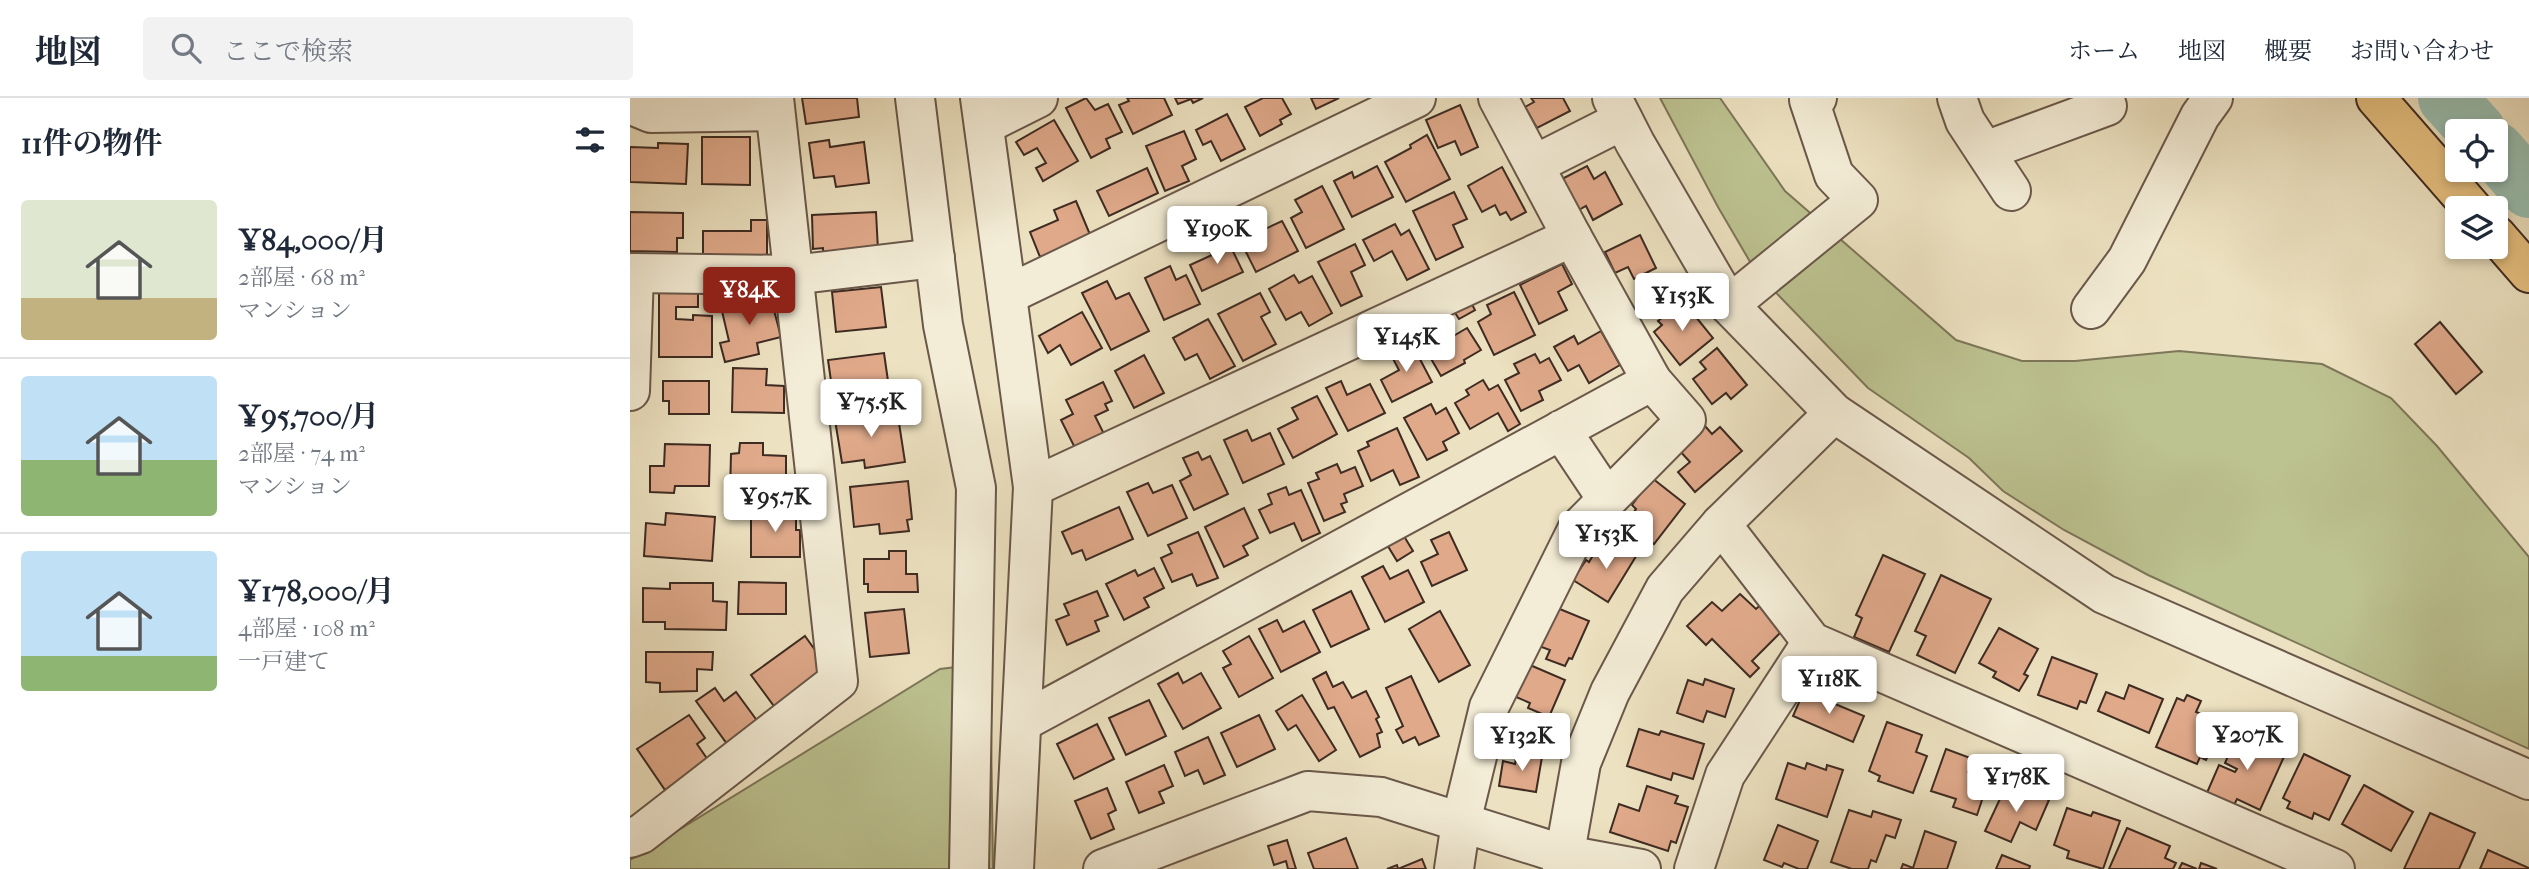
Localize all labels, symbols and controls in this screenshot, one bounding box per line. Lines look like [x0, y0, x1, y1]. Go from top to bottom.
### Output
search box [143, 17, 633, 80]
icon: search [167, 29, 205, 67]
text: 地図 [35, 33, 101, 72]
text: ここで検索 [223, 36, 353, 67]
text: ホーム [2068, 37, 2140, 65]
text: 地図 [2178, 37, 2226, 65]
text: 概要 [2264, 37, 2312, 65]
text: お問い合わせ [2350, 37, 2494, 65]
map controls [2445, 119, 2508, 259]
button: locate [2445, 119, 2508, 182]
icon: filters [571, 121, 609, 159]
text: 11件の物件 [21, 126, 162, 161]
button: layers [2445, 196, 2508, 259]
pin: ¥190K [1168, 206, 1266, 266]
text: ¥190K [1183, 215, 1251, 242]
text: ¥84,000/月 [238, 223, 388, 258]
icon: home [77, 228, 161, 312]
text: 2部屋 · 68 m² [238, 264, 365, 291]
pin: ¥84K [708, 268, 790, 327]
pin: ¥153K [1633, 274, 1731, 333]
text: ¥84K [719, 276, 779, 303]
text: ¥153K [1651, 282, 1713, 309]
text: マンション [238, 297, 352, 324]
pin: ¥145K [1357, 314, 1455, 374]
text: ¥145K [1373, 323, 1439, 350]
pin: ¥75.5K [814, 380, 928, 439]
text: ¥75.5K [836, 388, 906, 415]
text: ¥95,700/月 [238, 399, 379, 434]
icon: home [77, 404, 161, 488]
text: 2部屋 · 74 m² [238, 440, 365, 467]
text: マンション [238, 473, 352, 500]
pin: ¥95.7K [718, 474, 832, 534]
text: ¥95.7K [740, 483, 810, 510]
pin: ¥153K [1557, 512, 1655, 571]
text: ¥153K [1575, 520, 1637, 547]
text: ¥178,000/月 [238, 574, 395, 609]
icon: home [77, 579, 161, 663]
text: 4部屋 · 108 m² [238, 615, 375, 642]
text: 一戸建て [238, 648, 330, 675]
pin: ¥118K [1780, 656, 1878, 716]
text: ¥118K [1798, 665, 1860, 692]
pin: ¥207K [2198, 712, 2296, 772]
pin: ¥132K [1473, 714, 1571, 773]
text: ¥207K [2212, 721, 2282, 748]
text: ¥132K [1490, 722, 1554, 749]
pin: ¥178K [1967, 754, 2065, 814]
text: ¥178K [1983, 763, 2049, 790]

